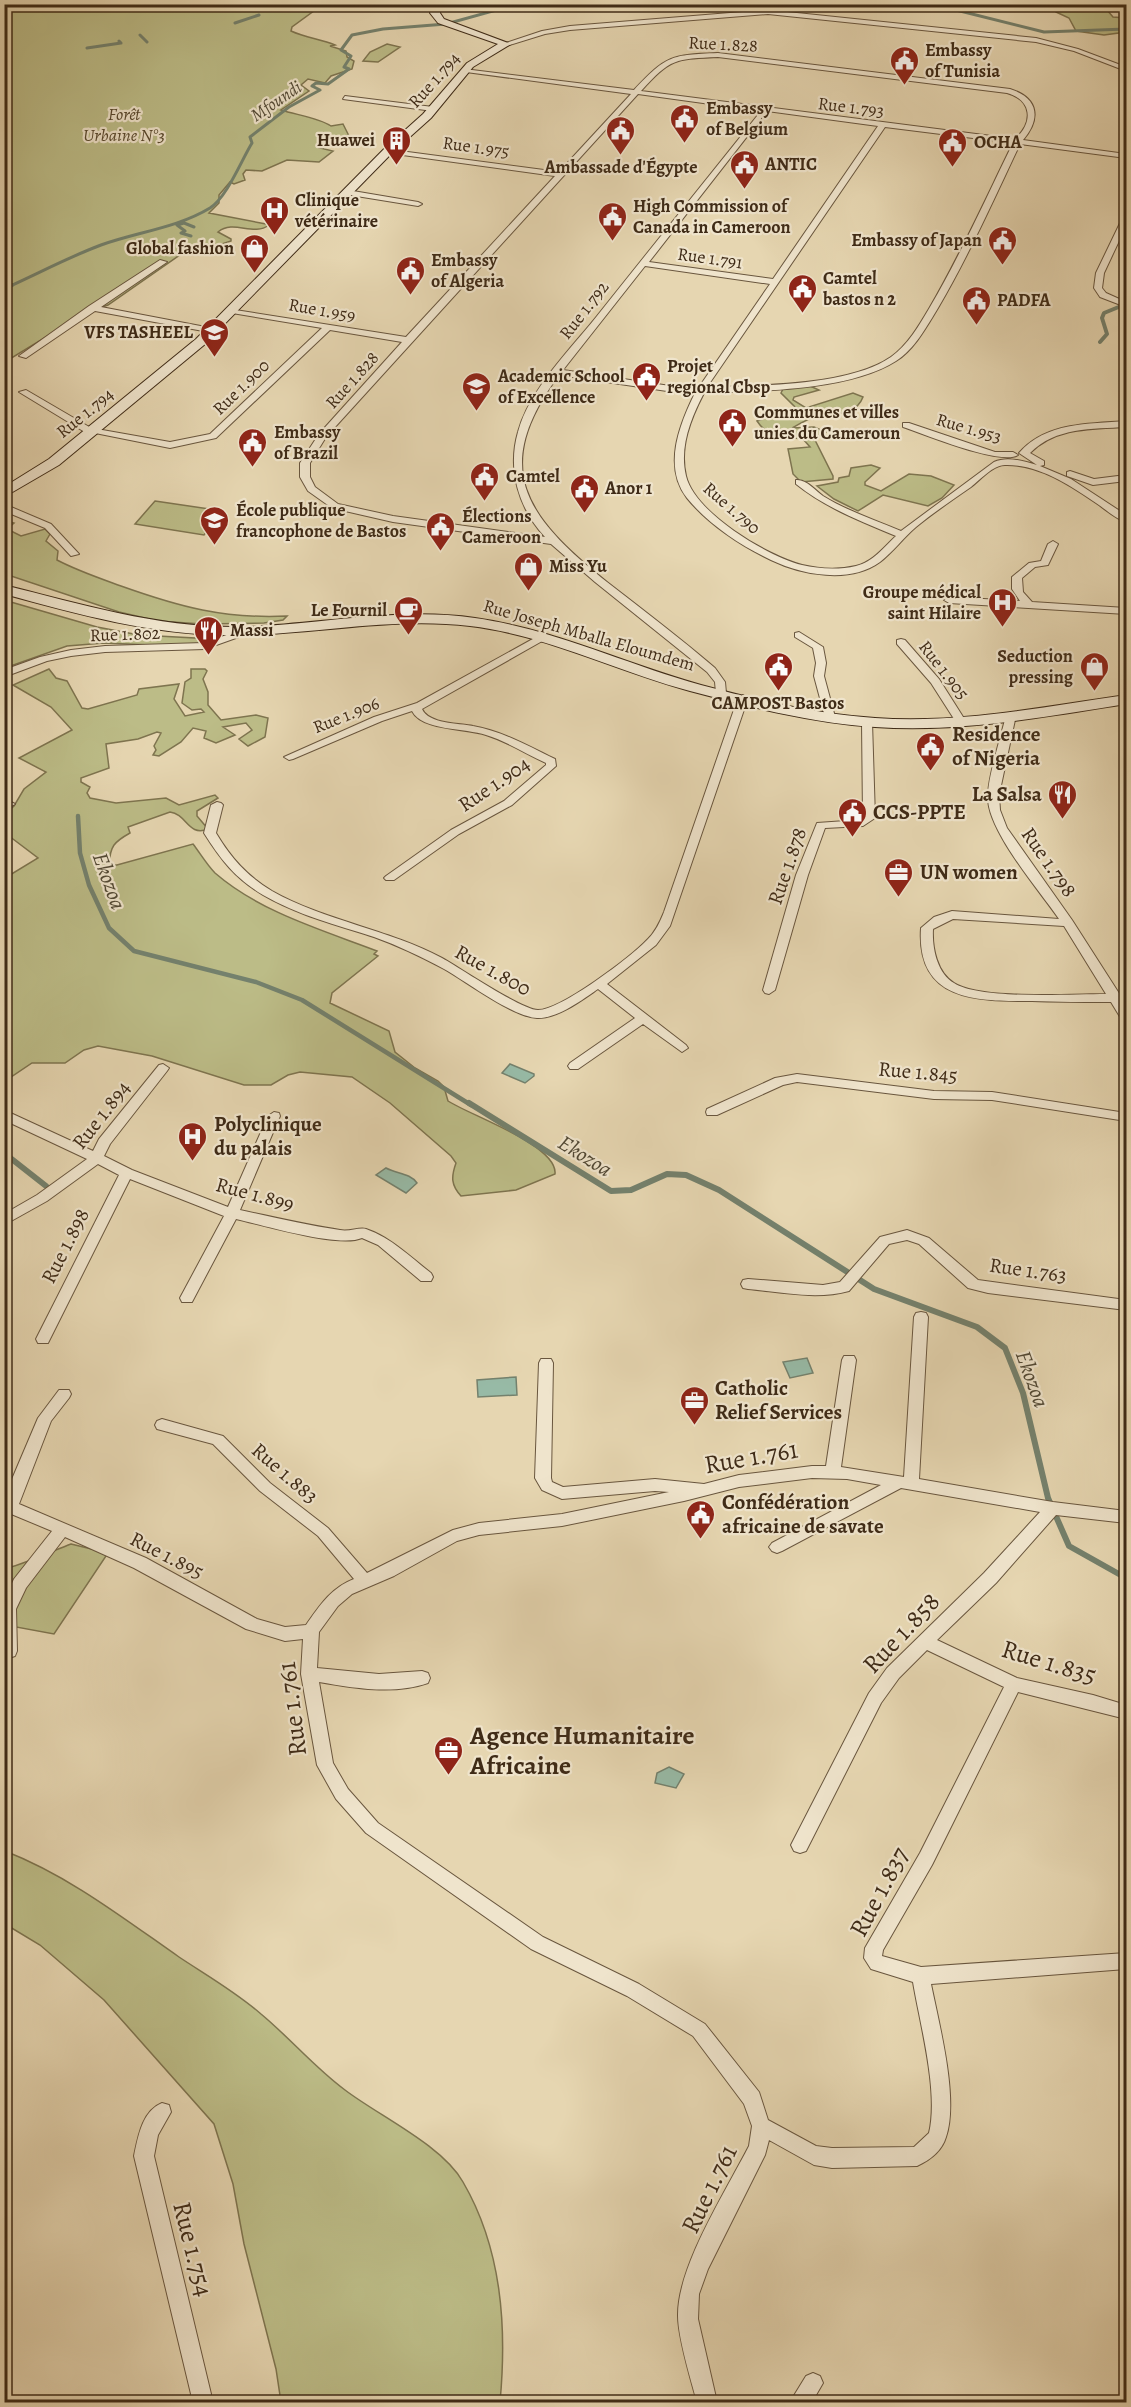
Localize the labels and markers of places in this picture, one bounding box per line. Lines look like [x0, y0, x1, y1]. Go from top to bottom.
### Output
place label: Embassy of Tunisia [925, 38, 1000, 83]
public building icon: Embassy of Tunisia [888, 44, 920, 86]
place label: Embassy of Belgium [706, 96, 788, 141]
public building icon: Embassy of Belgium [669, 102, 701, 144]
public building icon: Ambassade d'Égypte [605, 114, 637, 156]
building icon: Huawei [380, 124, 412, 166]
public building icon: OCHA [937, 126, 969, 168]
place label: Huawei [317, 128, 375, 152]
place label: OCHA [974, 130, 1022, 154]
public building icon: ANTIC [728, 148, 760, 190]
place label: ANTIC [764, 152, 817, 176]
place label: Ambassade d'Égypte [544, 155, 697, 179]
place label: Clinique vétérinaire [294, 188, 378, 233]
hospital icon: Clinique vétérinaire [258, 194, 290, 236]
place label: High Commission of Canada in Cameroon [633, 194, 791, 239]
public building icon: High Commission of Canada in Cameroon [596, 200, 628, 242]
public building icon: Embassy of Japan [987, 224, 1019, 266]
place label: Embassy of Japan [851, 228, 982, 252]
shop icon: Global fashion [239, 232, 271, 274]
place label: Global fashion [126, 236, 234, 260]
place label: Embassy of Algeria [431, 248, 504, 293]
public building icon: Embassy of Algeria [394, 254, 426, 296]
place label: Camtel bastos n 2 [822, 266, 896, 311]
public building icon: Camtel bastos n 2 [786, 272, 818, 314]
public building icon: PADFA [960, 284, 992, 326]
place label: PADFA [997, 288, 1051, 312]
school or university icon: VFS TASHEEL [198, 316, 230, 358]
place label: VFS TASHEEL [83, 320, 193, 344]
place label: Projet regional Cbsp [667, 354, 771, 399]
public building icon: Projet regional Cbsp [630, 360, 662, 402]
place label: Academic School of Excellence [497, 364, 625, 409]
school or university icon: Academic School of Excellence [461, 370, 493, 412]
place label: Communes et villes unies du Cameroun [754, 400, 900, 445]
public building icon: Communes et villes unies du Cameroun [717, 406, 749, 448]
place label: Embassy of Brazil [274, 420, 341, 465]
public building icon: Embassy of Brazil [237, 426, 269, 468]
public building icon: Camtel [469, 460, 501, 502]
place label: Camtel [506, 464, 560, 488]
public building icon: Anor 1 [568, 472, 600, 514]
place label: Anor 1 [604, 476, 653, 500]
place label: École publique francophone de Bastos [236, 498, 406, 543]
school or university icon: École publique francophone de Bastos [199, 504, 231, 546]
place label: Élections Cameroon [462, 504, 541, 549]
public building icon: Élections Cameroon [425, 510, 457, 552]
shop icon: Miss Yu [512, 550, 544, 592]
place label: Miss Yu [549, 554, 607, 578]
place label: Groupe médical saint Hilaire [863, 580, 981, 625]
hospital icon: Groupe médical saint Hilaire [986, 586, 1018, 628]
cafe icon: Le Fournil [392, 594, 424, 636]
place label: Le Fournil [311, 598, 387, 622]
restaurant icon: Massi [193, 614, 225, 656]
place label: Massi [230, 618, 274, 642]
place label: Seduction pressing [997, 644, 1074, 689]
public building icon: CAMPOST Bastos [762, 650, 794, 692]
shop icon: Seduction pressing [1078, 650, 1110, 692]
place label: CAMPOST Bastos [712, 691, 844, 715]
place label: Residence of Nigeria [952, 720, 1041, 772]
public building icon: Residence of Nigeria [915, 730, 947, 772]
restaurant icon: La Salsa [1047, 778, 1079, 820]
place label: La Salsa [972, 780, 1043, 808]
public building icon: CCS-PPTE [836, 796, 868, 838]
place label: CCS-PPTE [873, 798, 966, 826]
office icon: UN women [883, 856, 915, 898]
place label: UN women [920, 858, 1018, 886]
place label: Polyclinique du palais [214, 1110, 322, 1162]
hospital icon: Polyclinique du palais [177, 1120, 209, 1162]
place label: Catholic Relief Services [715, 1374, 842, 1426]
office icon: Catholic Relief Services [678, 1384, 710, 1426]
place label: Confédération africaine de savate [722, 1488, 884, 1540]
public building icon: Confédération africaine de savate [685, 1498, 717, 1540]
place label: Agence Humanitaire Africaine [469, 1718, 695, 1783]
office icon: Agence Humanitaire Africaine [433, 1734, 465, 1776]

